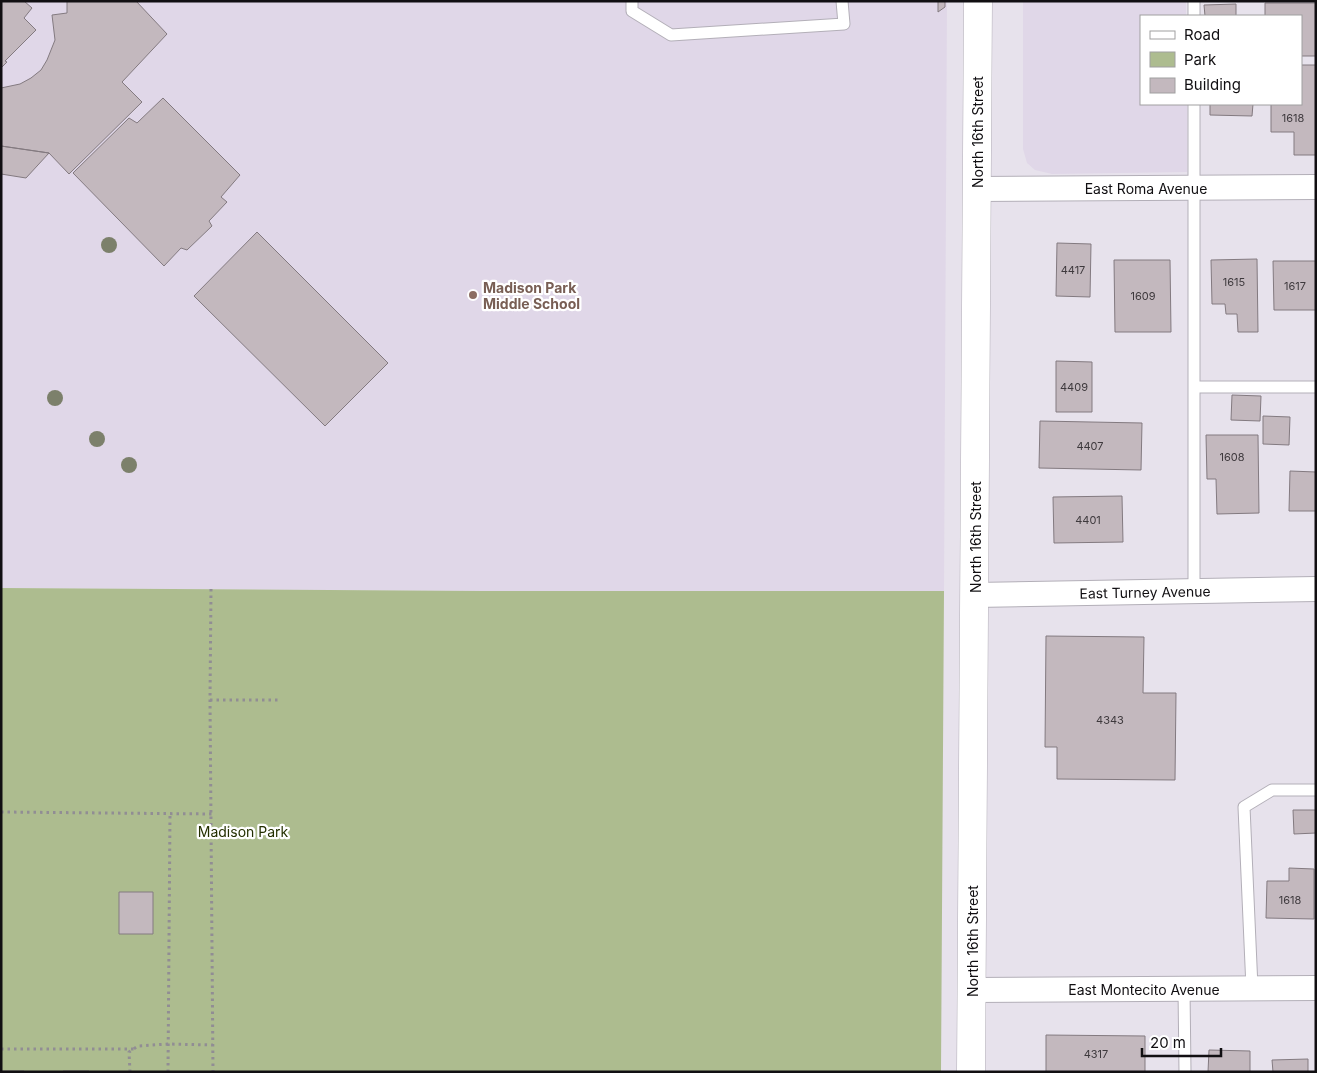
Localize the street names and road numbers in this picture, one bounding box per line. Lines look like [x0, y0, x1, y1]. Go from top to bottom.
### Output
street label: North 16th Street [969, 76, 986, 188]
street label: East Roma Avenue [1085, 180, 1207, 197]
street label: North 16th Street [967, 481, 984, 593]
street label: East Turney Avenue [1079, 582, 1211, 602]
street label: North 16th Street [964, 885, 981, 997]
street label: East Montecito Avenue [1068, 981, 1220, 998]

